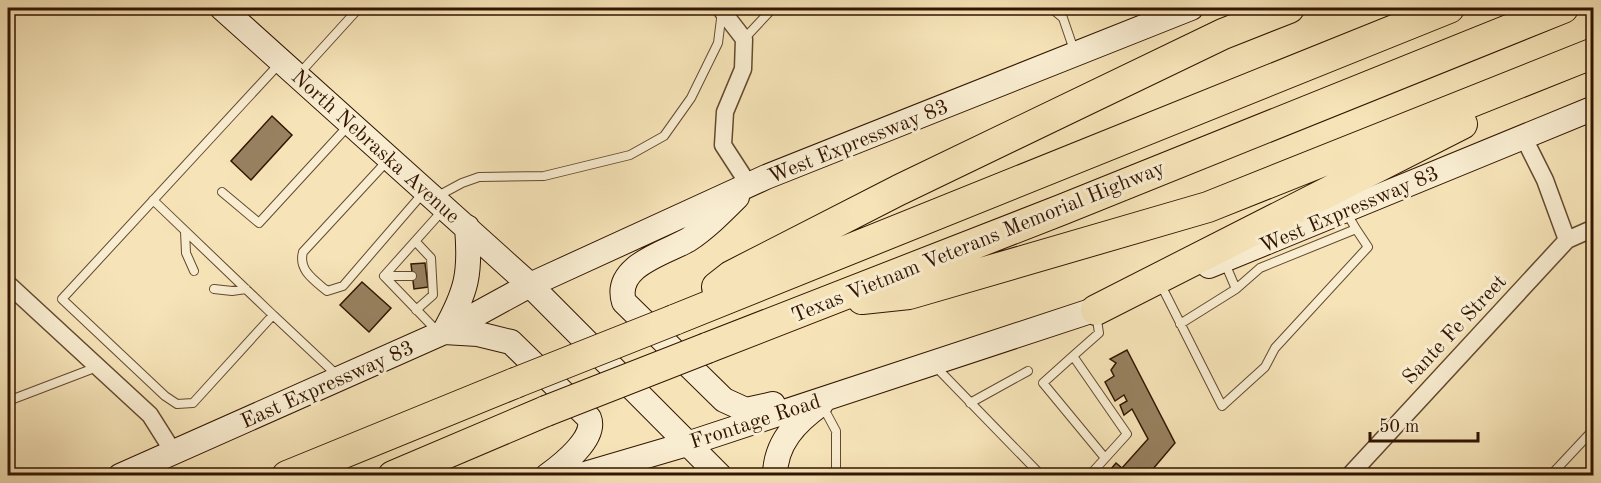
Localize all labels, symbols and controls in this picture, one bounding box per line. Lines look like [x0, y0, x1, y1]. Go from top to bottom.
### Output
street label: North Nebraska Avenue [287, 66, 463, 228]
street label: West Expressway 83 [766, 97, 952, 188]
street label: Texas Vietnam Veterans Memorial Highway [789, 158, 1168, 327]
street label: West Expressway 83 [1257, 163, 1442, 258]
street label: Sante Fe Street [1399, 271, 1511, 389]
street label: East Expressway 83 [238, 338, 417, 433]
street label: Frontage Road [688, 391, 823, 453]
scale bar [1370, 405, 1478, 443]
text: 50 m [1379, 418, 1419, 436]

